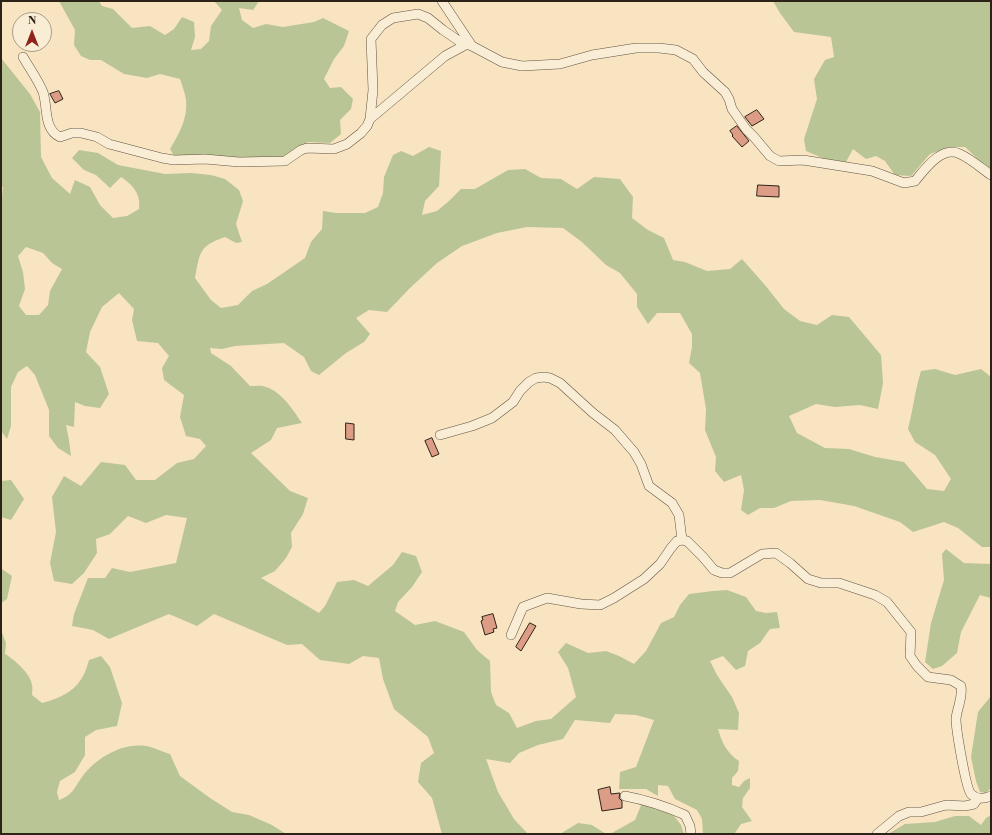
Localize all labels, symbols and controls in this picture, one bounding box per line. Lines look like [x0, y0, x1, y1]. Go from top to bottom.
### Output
north arrow [12, 12, 52, 52]
text: N [28, 14, 36, 28]

